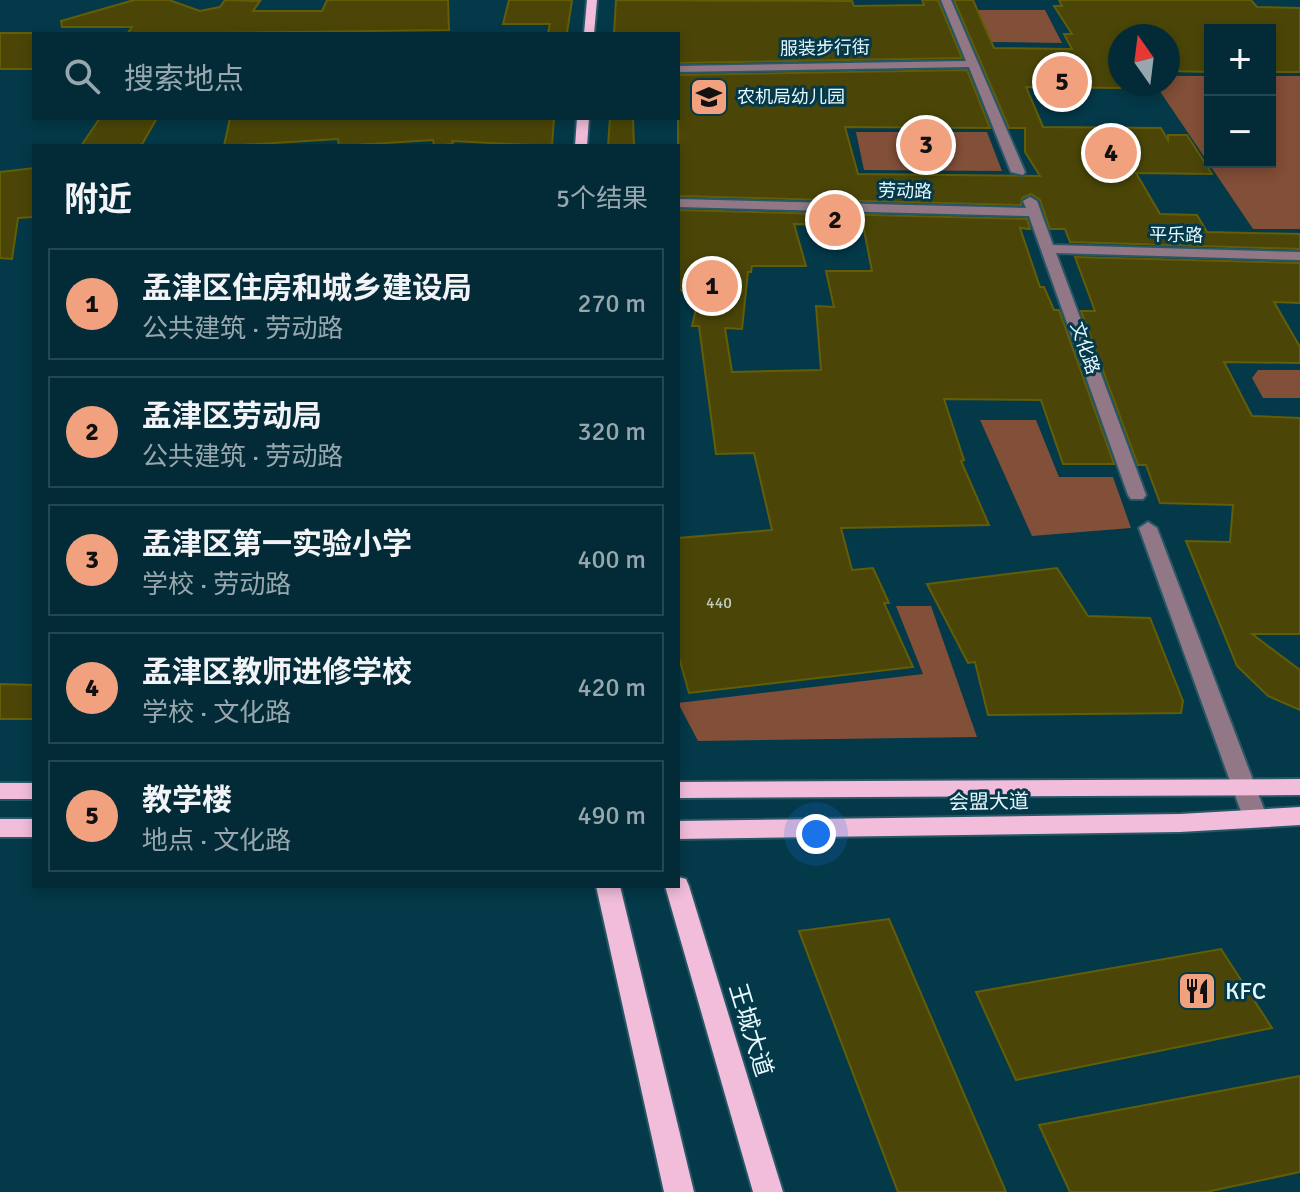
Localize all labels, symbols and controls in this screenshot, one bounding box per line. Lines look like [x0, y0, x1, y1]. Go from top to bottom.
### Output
north arrow [1108, 24, 1180, 96]
map controls [1204, 24, 1276, 168]
button: + [1204, 24, 1276, 96]
search box [32, 32, 680, 120]
street label: 服装步行街 [780, 36, 870, 60]
pin: 5 [1036, 52, 1088, 112]
icon: search [60, 54, 104, 98]
text: 搜索地点 [124, 61, 244, 98]
school or university icon: 农机局幼儿园 [688, 76, 730, 118]
place label: 农机局幼儿园 [737, 86, 845, 108]
button: − [1204, 96, 1276, 168]
pin: 3 [900, 115, 952, 175]
pin: 4 [1085, 123, 1137, 183]
text: 附近 [64, 179, 132, 221]
street label: 劳动路 [878, 180, 932, 202]
text: 5个结果 [556, 183, 648, 215]
pin: 2 [809, 190, 861, 250]
street label: 平乐路 [1149, 224, 1203, 246]
pin: 1 [686, 256, 738, 316]
text: 孟津区住房和城乡建设局 [142, 270, 472, 307]
text: 1 [85, 288, 99, 320]
text: 270 m [577, 288, 646, 320]
text: 公共建筑 · 劳动路 [142, 313, 343, 345]
street label: 文化路 [1066, 319, 1104, 377]
text: 孟津区劳动局 [142, 398, 322, 435]
text: 2 [85, 416, 99, 448]
text: 320 m [577, 416, 646, 448]
text: 公共建筑 · 劳动路 [142, 441, 343, 473]
text: 孟津区第一实验小学 [142, 526, 412, 563]
text: 3 [85, 544, 99, 576]
text: 400 m [577, 544, 646, 576]
text: 学校 · 劳动路 [142, 569, 291, 601]
house number: 440 [706, 593, 732, 613]
text: 孟津区教师进修学校 [142, 654, 412, 691]
text: 4 [85, 672, 99, 704]
text: 420 m [577, 672, 646, 704]
text: 学校 · 文化路 [142, 697, 291, 729]
text: 教学楼 [142, 782, 232, 819]
street label: 会盟大道 [949, 789, 1029, 815]
text: 5 [85, 800, 99, 832]
text: 490 m [577, 800, 646, 832]
your location [796, 814, 836, 854]
text: 地点 · 文化路 [142, 825, 291, 857]
restaurant icon: KFC [1176, 970, 1218, 1012]
place label: KFC [1225, 976, 1266, 1006]
street label: 王城大道 [723, 980, 779, 1080]

